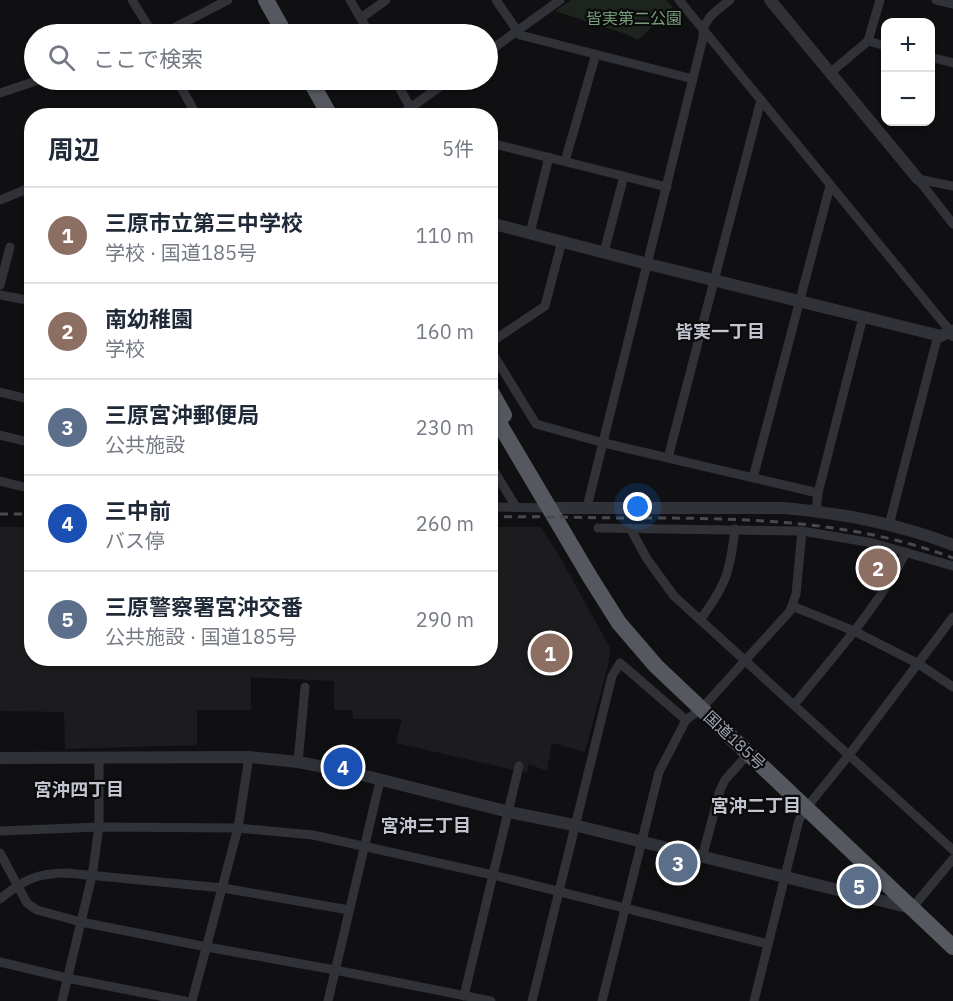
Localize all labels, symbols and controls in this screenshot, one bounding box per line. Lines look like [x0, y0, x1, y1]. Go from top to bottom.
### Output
park label: 皆実第二公園 [586, 8, 682, 28]
map controls [881, 18, 935, 126]
button: + [881, 18, 935, 72]
search box [24, 24, 498, 90]
icon: search [45, 41, 78, 74]
text: ここで検索 [93, 44, 203, 73]
button: − [881, 72, 935, 126]
text: 周辺 [48, 132, 100, 166]
text: 5件 [442, 135, 474, 162]
text: 三原市立第三中学校 [105, 208, 303, 237]
text: 1 [62, 222, 74, 249]
text: 110 m [416, 222, 474, 249]
text: 学校 · 国道185号 [105, 239, 257, 266]
text: 南幼稚園 [105, 304, 193, 333]
text: 2 [62, 318, 74, 345]
text: 160 m [416, 318, 474, 345]
district label: 皆実一丁目 [675, 320, 765, 343]
text: 学校 [105, 335, 145, 362]
text: 三原宮沖郵便局 [105, 400, 259, 429]
text: 3 [62, 414, 74, 441]
text: 230 m [416, 414, 474, 441]
text: 公共施設 [105, 431, 185, 458]
your location [623, 492, 652, 521]
text: 三中前 [105, 496, 171, 525]
text: 4 [62, 510, 74, 537]
text: 260 m [416, 510, 474, 537]
text: バス停 [105, 527, 165, 554]
pin: 2 [858, 546, 898, 590]
text: 三原警察署宮沖交番 [105, 592, 303, 621]
text: 5 [62, 606, 74, 633]
text: 290 m [416, 606, 474, 633]
text: 公共施設 · 国道185号 [105, 623, 297, 650]
pin: 1 [530, 630, 570, 676]
street label: 国道185号 [700, 706, 770, 774]
pin: 4 [324, 744, 362, 789]
district label: 宮沖四丁目 [34, 778, 124, 801]
district label: 宮沖二丁目 [711, 794, 801, 817]
district label: 宮沖三丁目 [381, 814, 471, 837]
pin: 3 [658, 840, 698, 886]
pin: 5 [840, 864, 878, 908]

